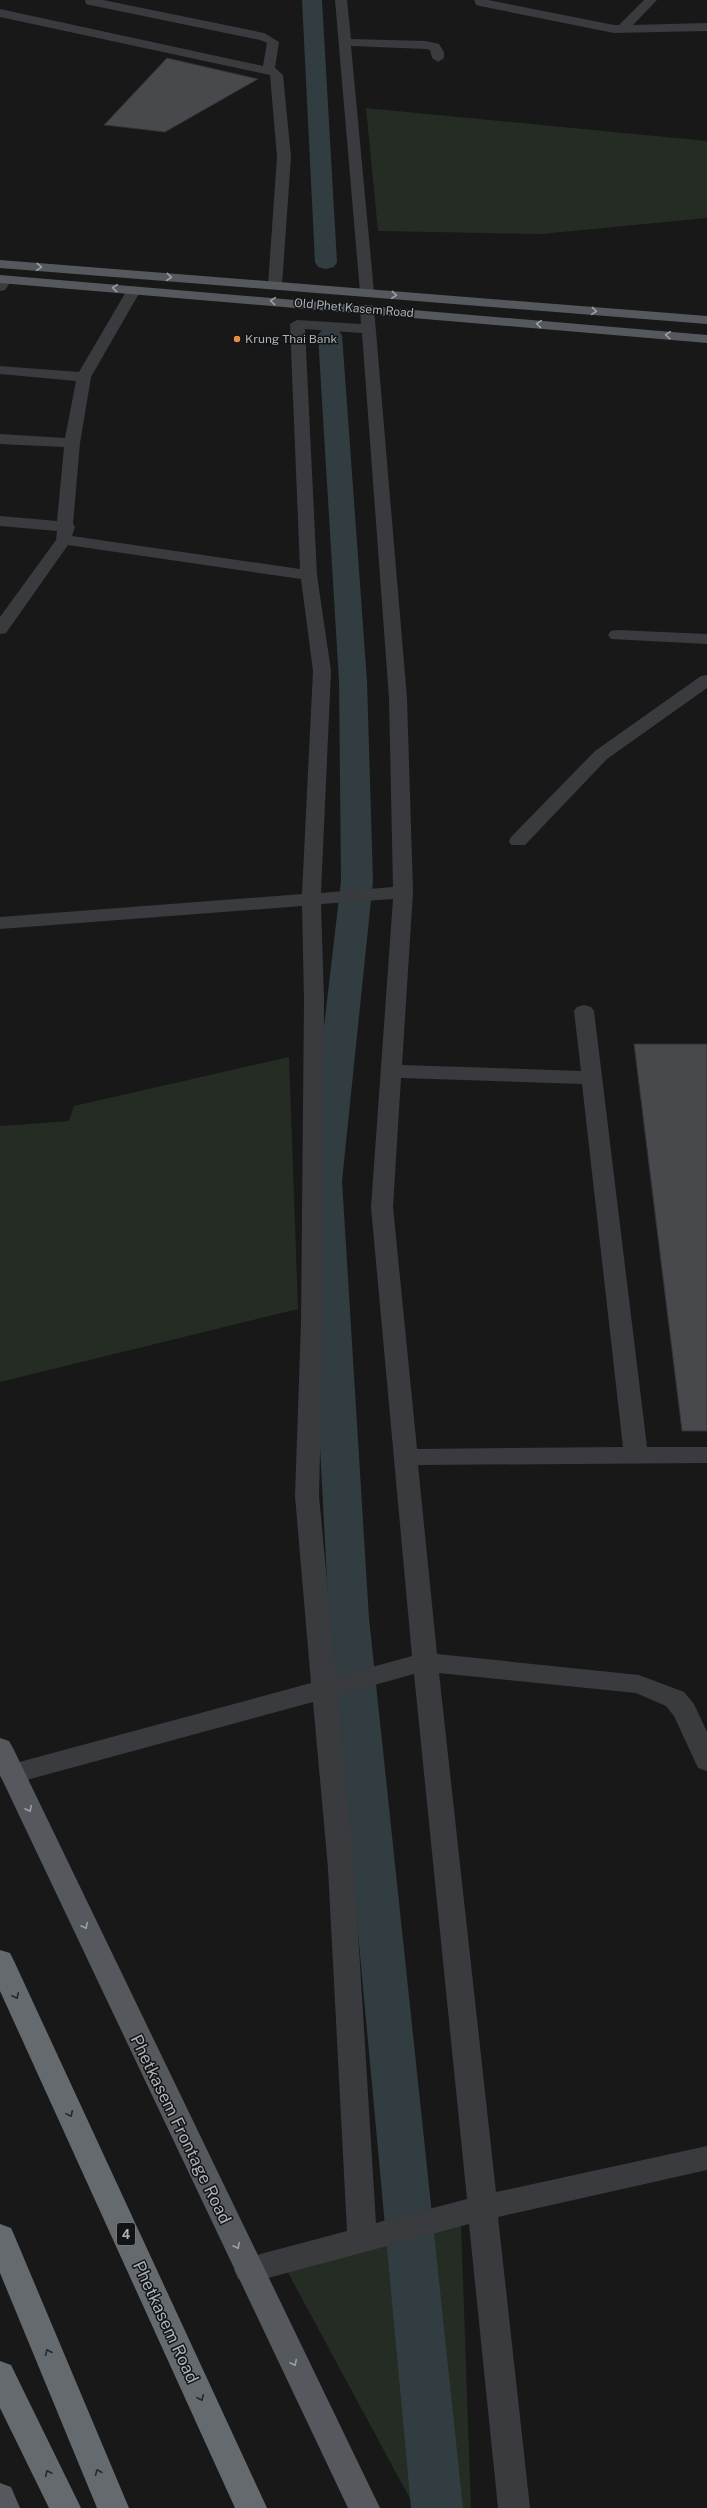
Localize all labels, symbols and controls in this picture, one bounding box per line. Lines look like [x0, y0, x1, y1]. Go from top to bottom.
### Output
one-way arrow [36, 262, 42, 271]
one-way arrow [165, 272, 172, 281]
one-way arrow [112, 284, 118, 293]
one-way arrow [391, 290, 397, 299]
street label: Old Phet Kasem Road [294, 296, 414, 320]
one-way arrow [270, 297, 276, 306]
one-way arrow [591, 306, 597, 315]
one-way arrow [536, 319, 542, 328]
one-way arrow [665, 331, 671, 340]
place label: Krung Thai Bank [245, 332, 337, 346]
marker: Krung Thai Bank [232, 334, 242, 344]
one-way arrow [24, 1805, 32, 1812]
one-way arrow [80, 1922, 88, 1930]
one-way arrow [11, 1992, 19, 2000]
street label: Phetkasem Frontage Road [126, 2031, 236, 2227]
one-way arrow [66, 2111, 74, 2118]
road number: 4 [117, 2223, 135, 2245]
one-way arrow [232, 2241, 240, 2249]
street label: Phetkasem Road [129, 2258, 203, 2386]
one-way arrow [44, 2348, 52, 2355]
one-way arrow [289, 2359, 297, 2366]
one-way arrow [196, 2394, 204, 2401]
one-way arrow [94, 2469, 102, 2476]
one-way arrow [45, 2470, 53, 2477]

